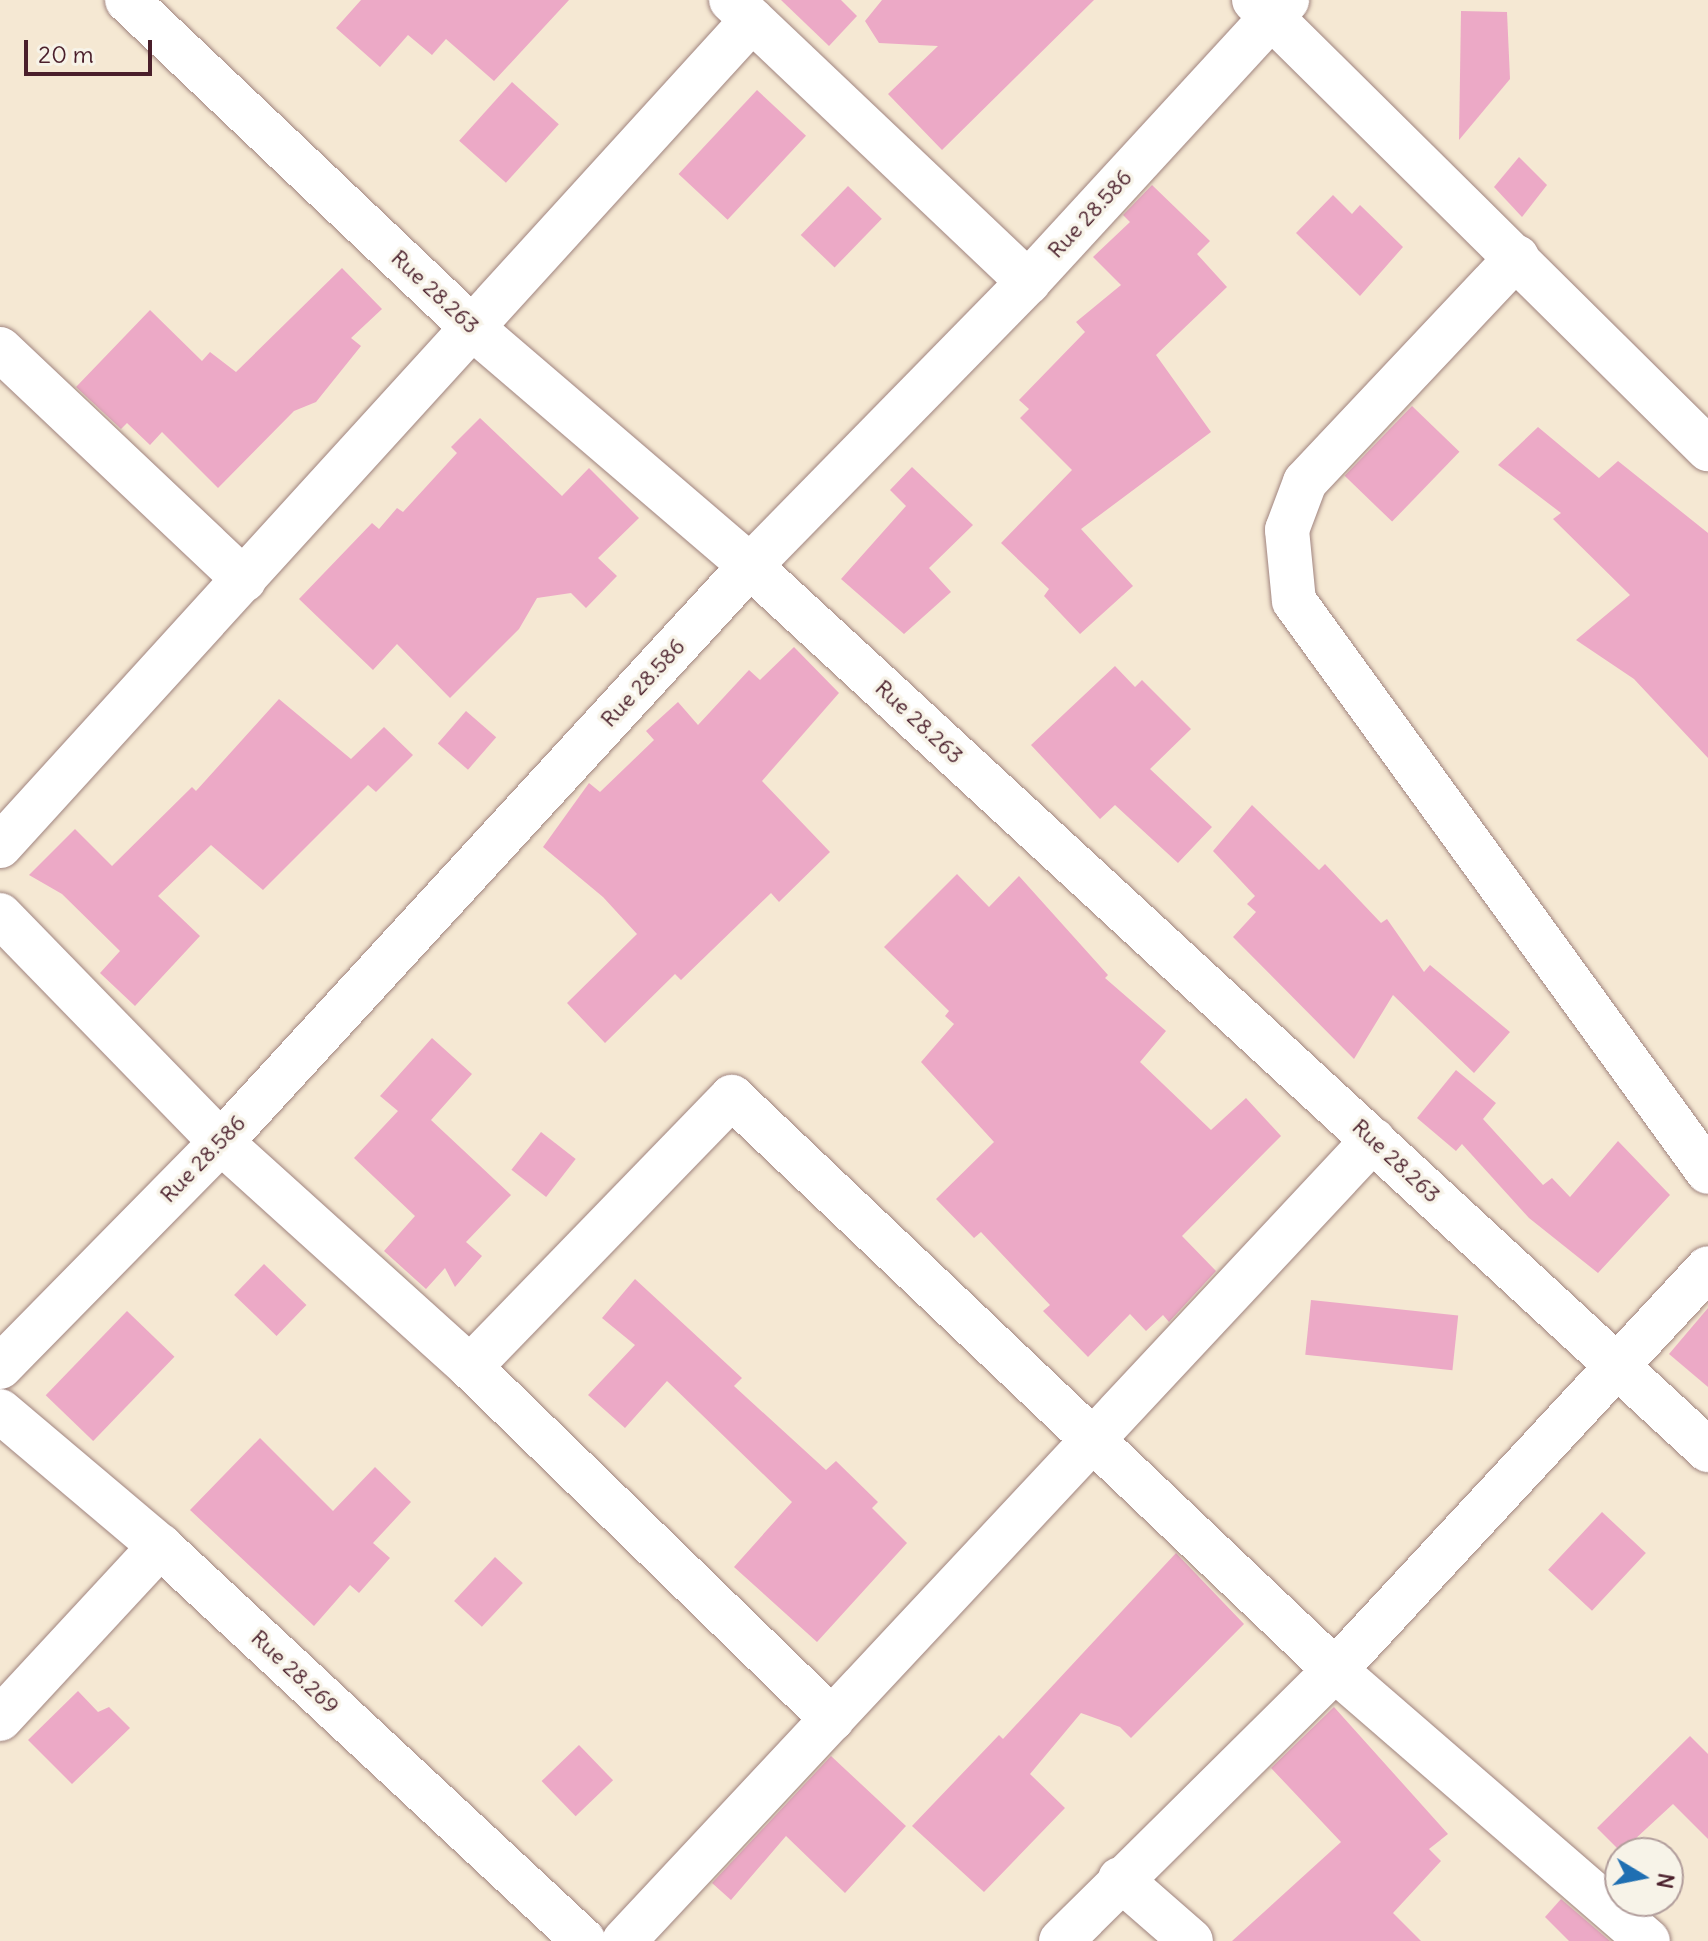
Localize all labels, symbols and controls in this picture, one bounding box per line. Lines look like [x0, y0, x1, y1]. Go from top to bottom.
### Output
scale bar [28, 24, 156, 74]
text: 20 m [38, 39, 94, 69]
street label: Rue 28.586 [1042, 164, 1138, 264]
street label: Rue 28.263 [386, 245, 484, 339]
street label: Rue 28.586 [595, 633, 691, 733]
street label: Rue 28.263 [870, 675, 968, 769]
street label: Rue 28.586 [155, 1110, 251, 1208]
street label: Rue 28.263 [1347, 1114, 1445, 1208]
street label: Rue 28.269 [246, 1625, 344, 1719]
north arrow [1604, 1837, 1684, 1917]
text: N [1651, 1871, 1681, 1891]

